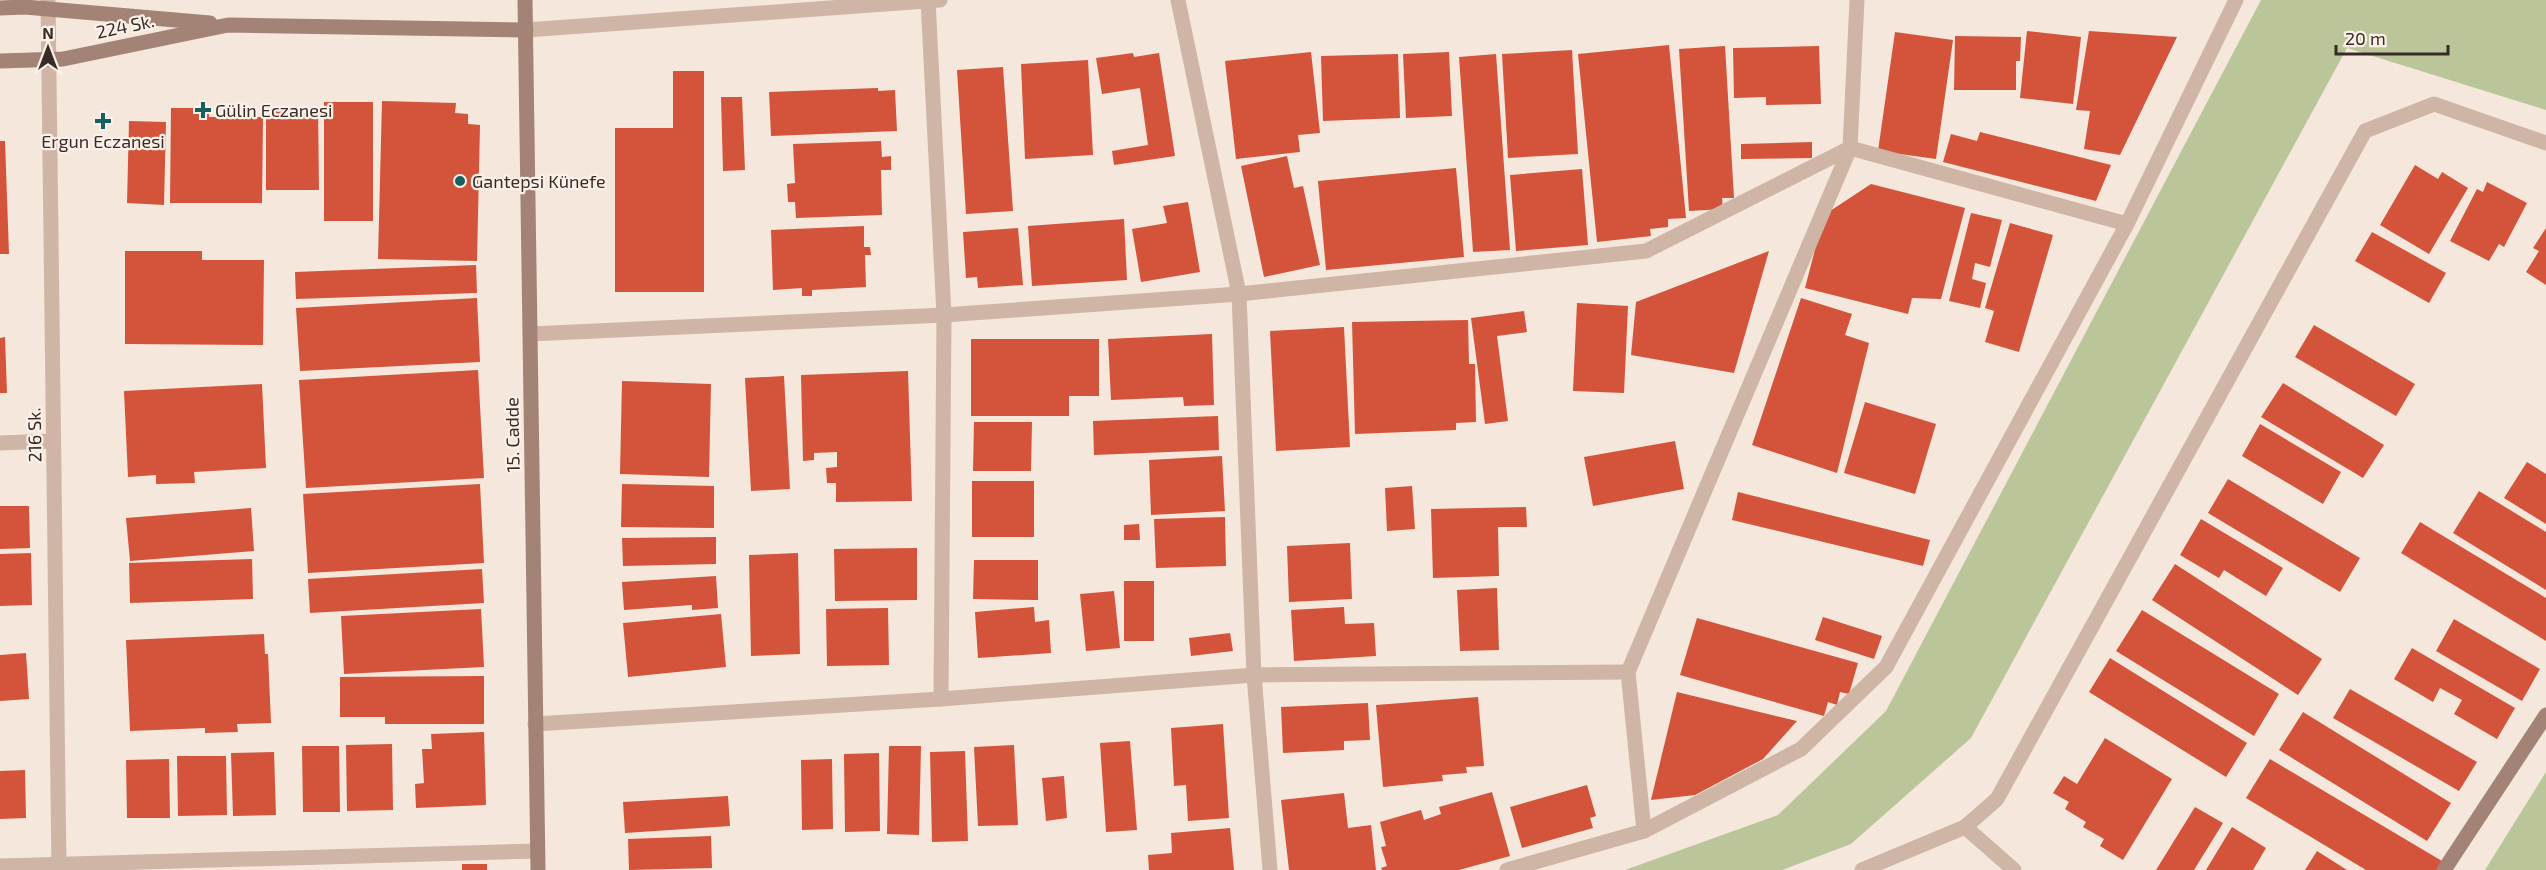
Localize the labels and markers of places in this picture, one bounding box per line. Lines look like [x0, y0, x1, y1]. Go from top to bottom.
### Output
place label: Gülin Eczanesi [215, 99, 333, 121]
marker: Gülin Eczanesi [196, 103, 210, 117]
marker: Ergun Eczanesi [96, 114, 110, 128]
place label: Ergun Eczanesi [41, 130, 165, 152]
place label: Gantepsi Künefe [472, 170, 606, 192]
marker: Gantepsi Künefe [453, 174, 467, 188]

